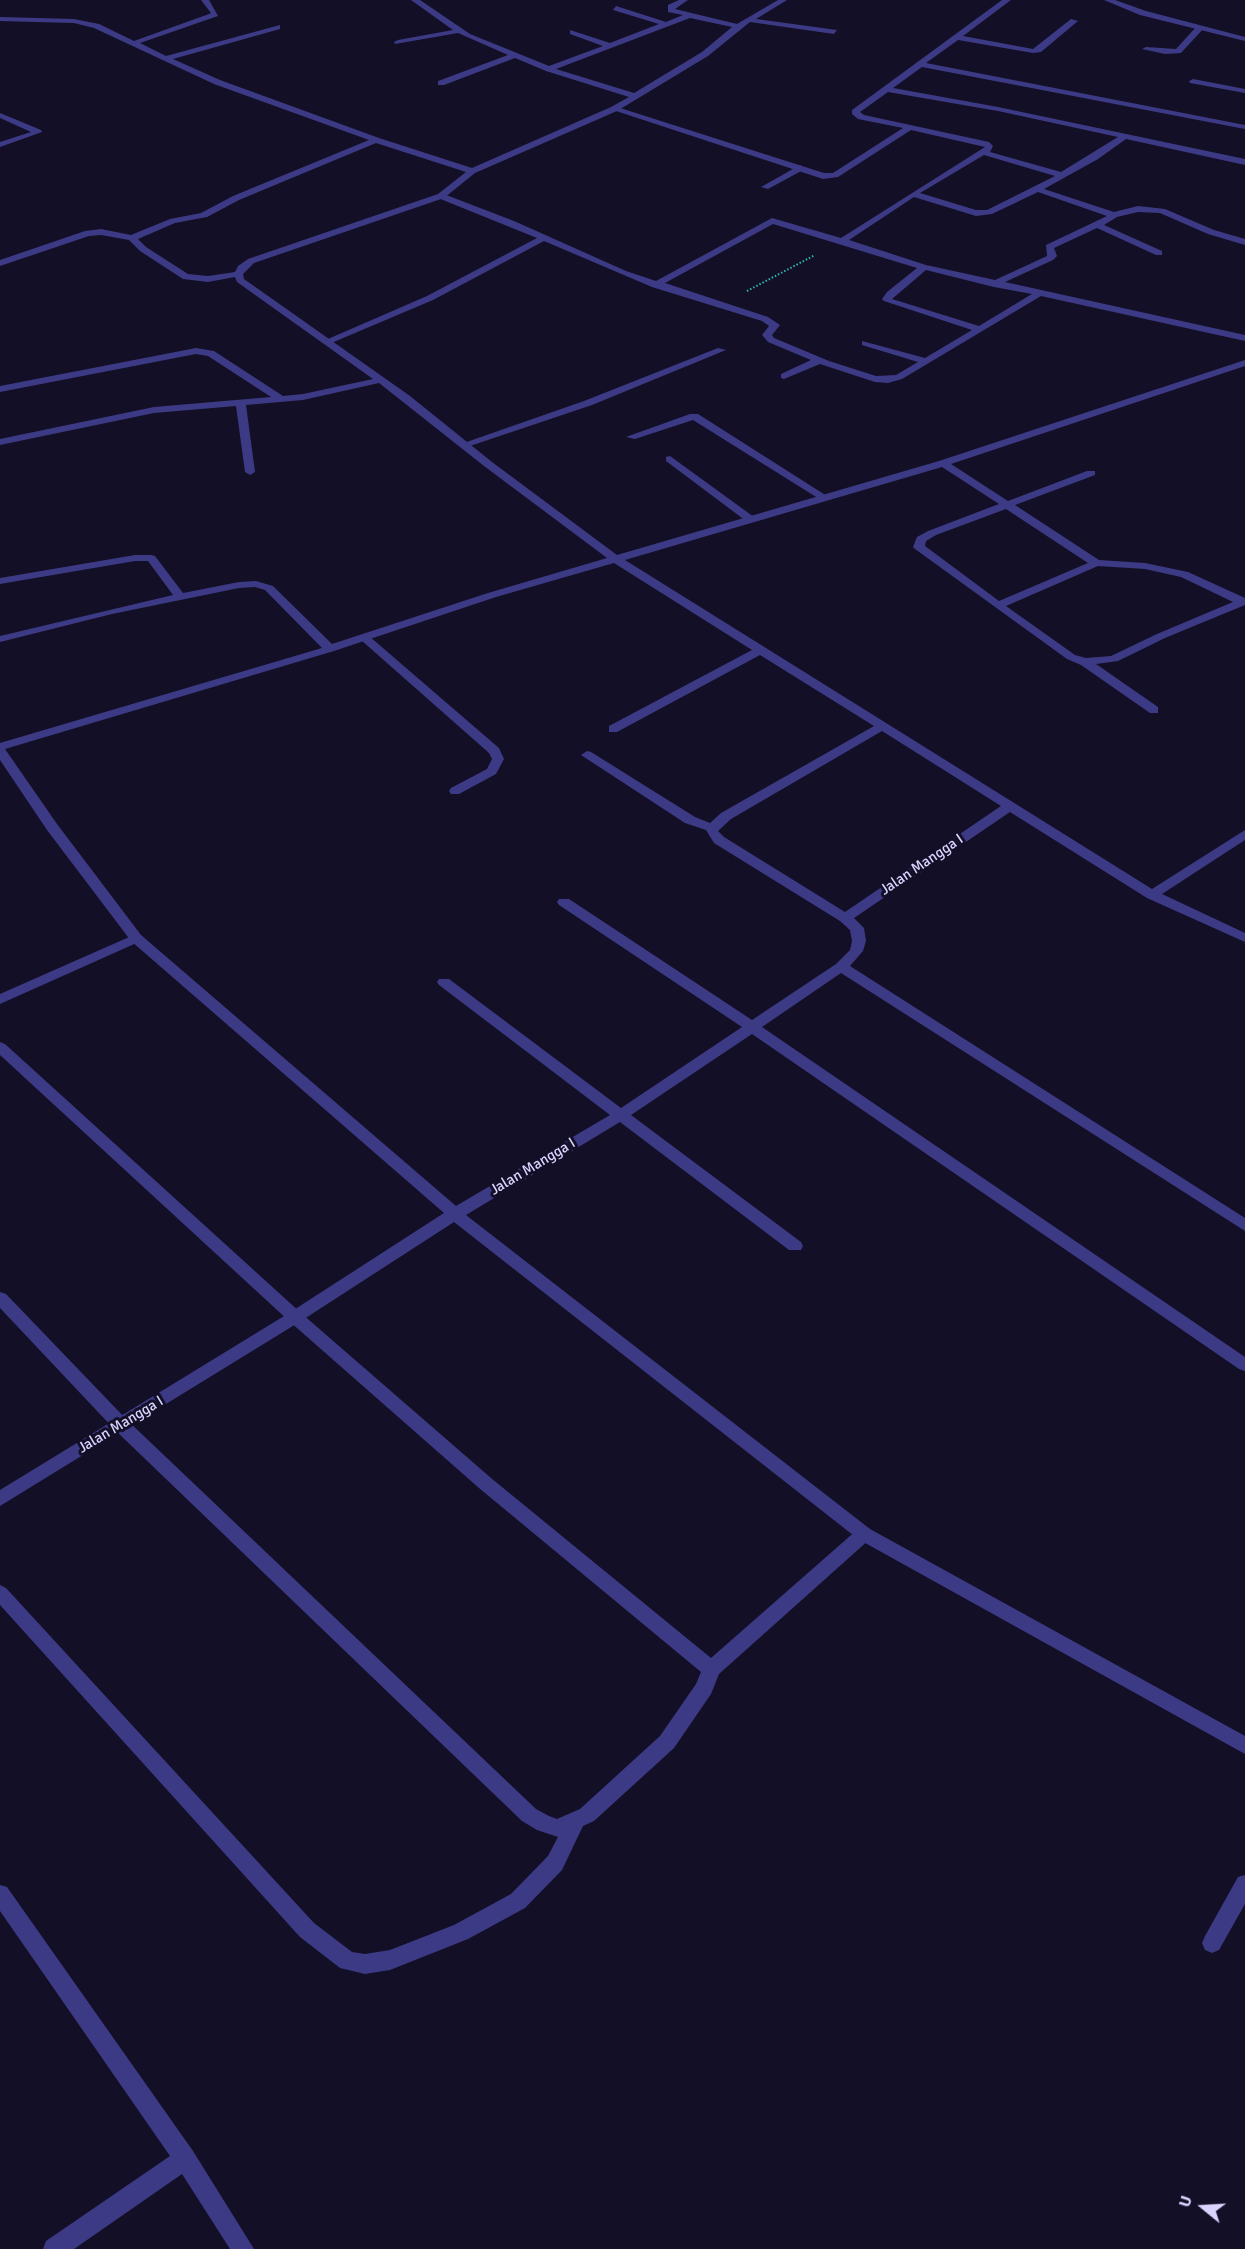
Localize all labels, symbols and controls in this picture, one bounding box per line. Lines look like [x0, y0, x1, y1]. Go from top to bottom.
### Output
street label: Jalan Mangga I [877, 831, 967, 899]
street label: Jalan Mangga I [487, 1134, 579, 1200]
street label: Jalan Mangga I [75, 1392, 167, 1458]
north arrow [1173, 2177, 1233, 2237]
text: U [1175, 2193, 1197, 2210]

